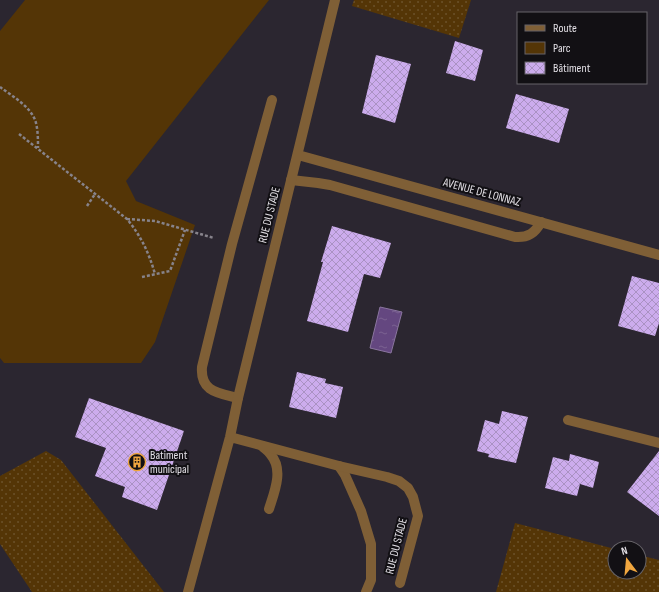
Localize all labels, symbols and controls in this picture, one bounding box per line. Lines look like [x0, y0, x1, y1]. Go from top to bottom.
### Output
legend [517, 12, 647, 84]
text: Route [553, 21, 577, 36]
text: Parc [553, 41, 571, 56]
text: Bâtiment [553, 61, 591, 76]
street label: AVENUE DE LONNAZ [441, 175, 522, 210]
street label: RUE DU STADE [255, 185, 284, 245]
place label: Batiment municipal [150, 448, 189, 477]
building icon: Batiment municipal [127, 452, 147, 472]
street label: RUE DU STADE [382, 516, 411, 576]
north arrow [607, 540, 647, 580]
text: N [620, 544, 629, 558]

